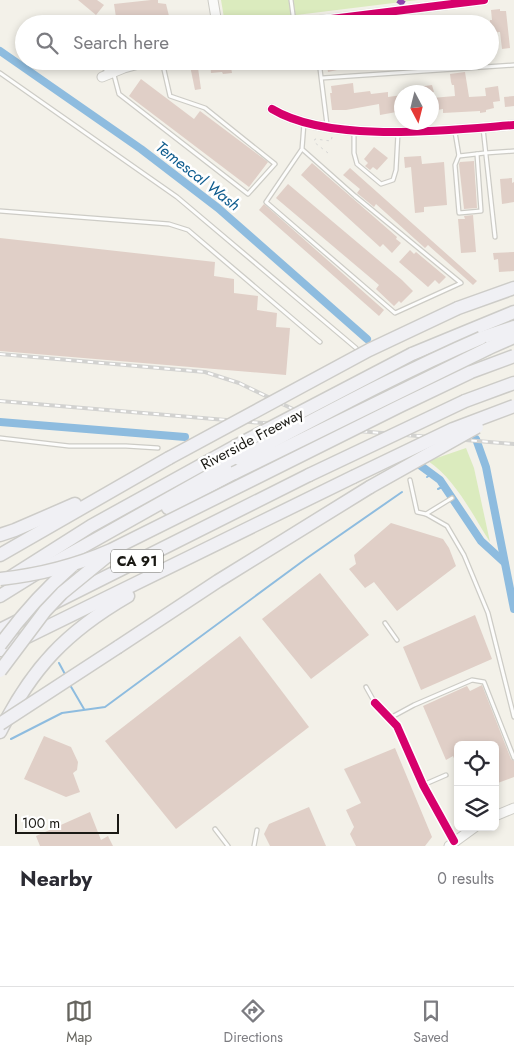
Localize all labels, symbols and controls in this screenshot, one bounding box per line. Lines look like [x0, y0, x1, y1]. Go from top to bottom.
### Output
search box [15, 15, 499, 70]
icon: search [33, 29, 61, 57]
text: Search here [73, 29, 169, 56]
north arrow [394, 85, 439, 130]
water label: Temescal Wash [151, 136, 245, 216]
street label: Riverside Freeway [197, 402, 308, 475]
road number: CA 91 [111, 550, 163, 572]
map controls [454, 741, 499, 831]
button: locate [454, 741, 499, 786]
button: layers [454, 786, 499, 831]
scale bar [15, 811, 119, 834]
text: 100 m [22, 813, 60, 833]
text: Nearby [20, 864, 92, 894]
text: 0 results [437, 867, 494, 890]
tab: Map [65, 997, 93, 1047]
tab: Directions [224, 997, 283, 1047]
tab: Saved [413, 997, 449, 1047]

